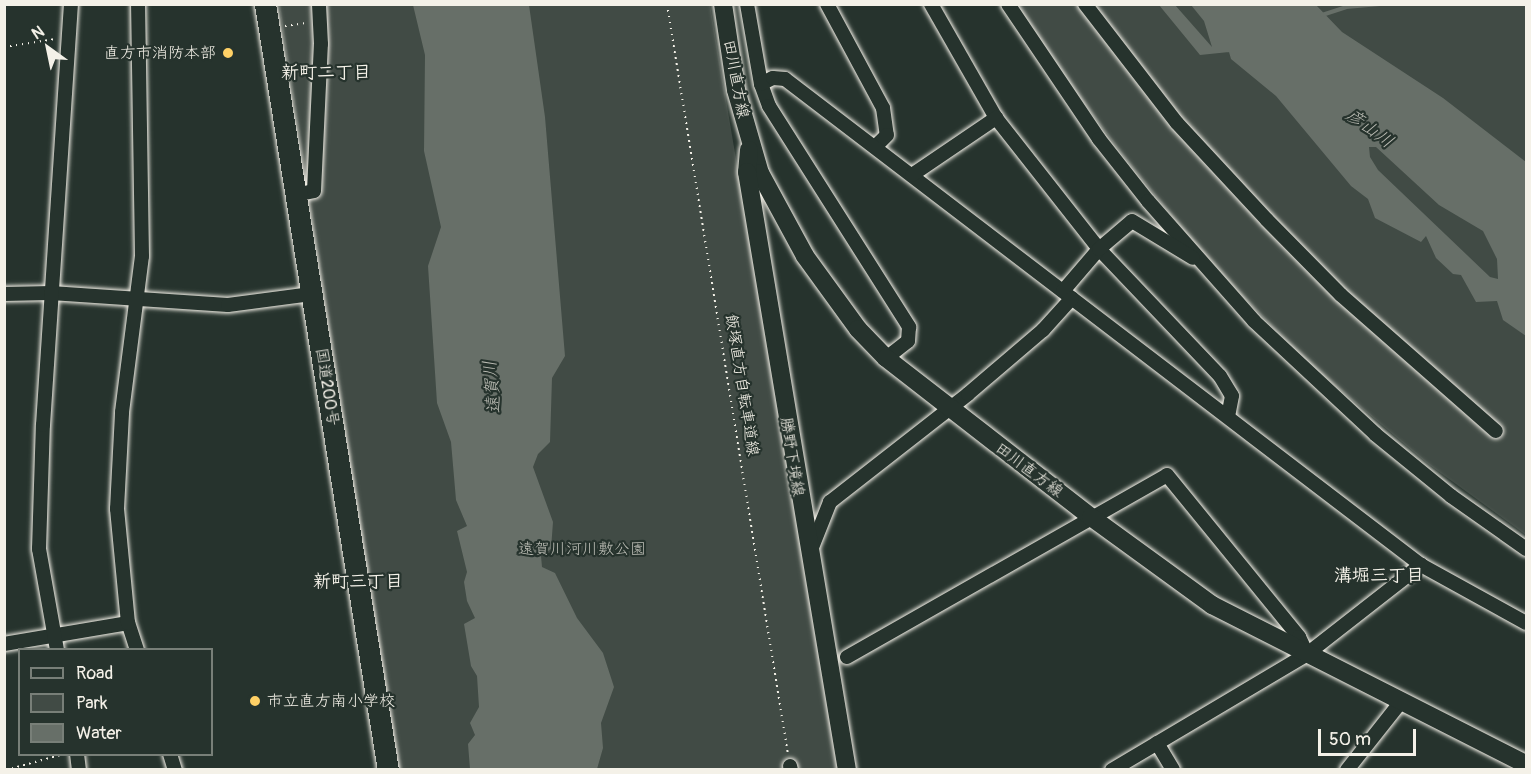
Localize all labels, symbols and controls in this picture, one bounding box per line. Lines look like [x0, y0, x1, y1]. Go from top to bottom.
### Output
north arrow [18, 18, 78, 78]
text: N [28, 22, 48, 44]
street label: 田川直方線 [719, 38, 753, 120]
place label: 直方市消防本部 [104, 43, 216, 63]
marker: 直方市消防本部 [221, 46, 235, 60]
district label: 新町二丁目 [281, 62, 371, 84]
water label: 彦山川 [1341, 104, 1397, 154]
street label: 飯塚直方自転車道線 [721, 312, 763, 458]
street label: 国道200号 [311, 347, 343, 427]
water label: 遠賀川 [480, 359, 506, 415]
street label: 勝野下境線 [776, 416, 808, 498]
street label: 田川直方線 [991, 438, 1067, 502]
park label: 遠賀川河川敷公園 [518, 539, 646, 559]
district label: 溝堀三丁目 [1334, 565, 1424, 587]
district label: 新町三丁目 [313, 571, 403, 593]
legend [18, 648, 213, 756]
text: Road [76, 662, 113, 685]
place label: 市立直方南小学校 [267, 691, 395, 711]
text: Park [76, 692, 108, 715]
marker: 市立直方南小学校 [248, 694, 262, 708]
scale bar [1321, 717, 1418, 755]
text: Water [76, 722, 122, 745]
text: 50 m [1329, 728, 1371, 751]

